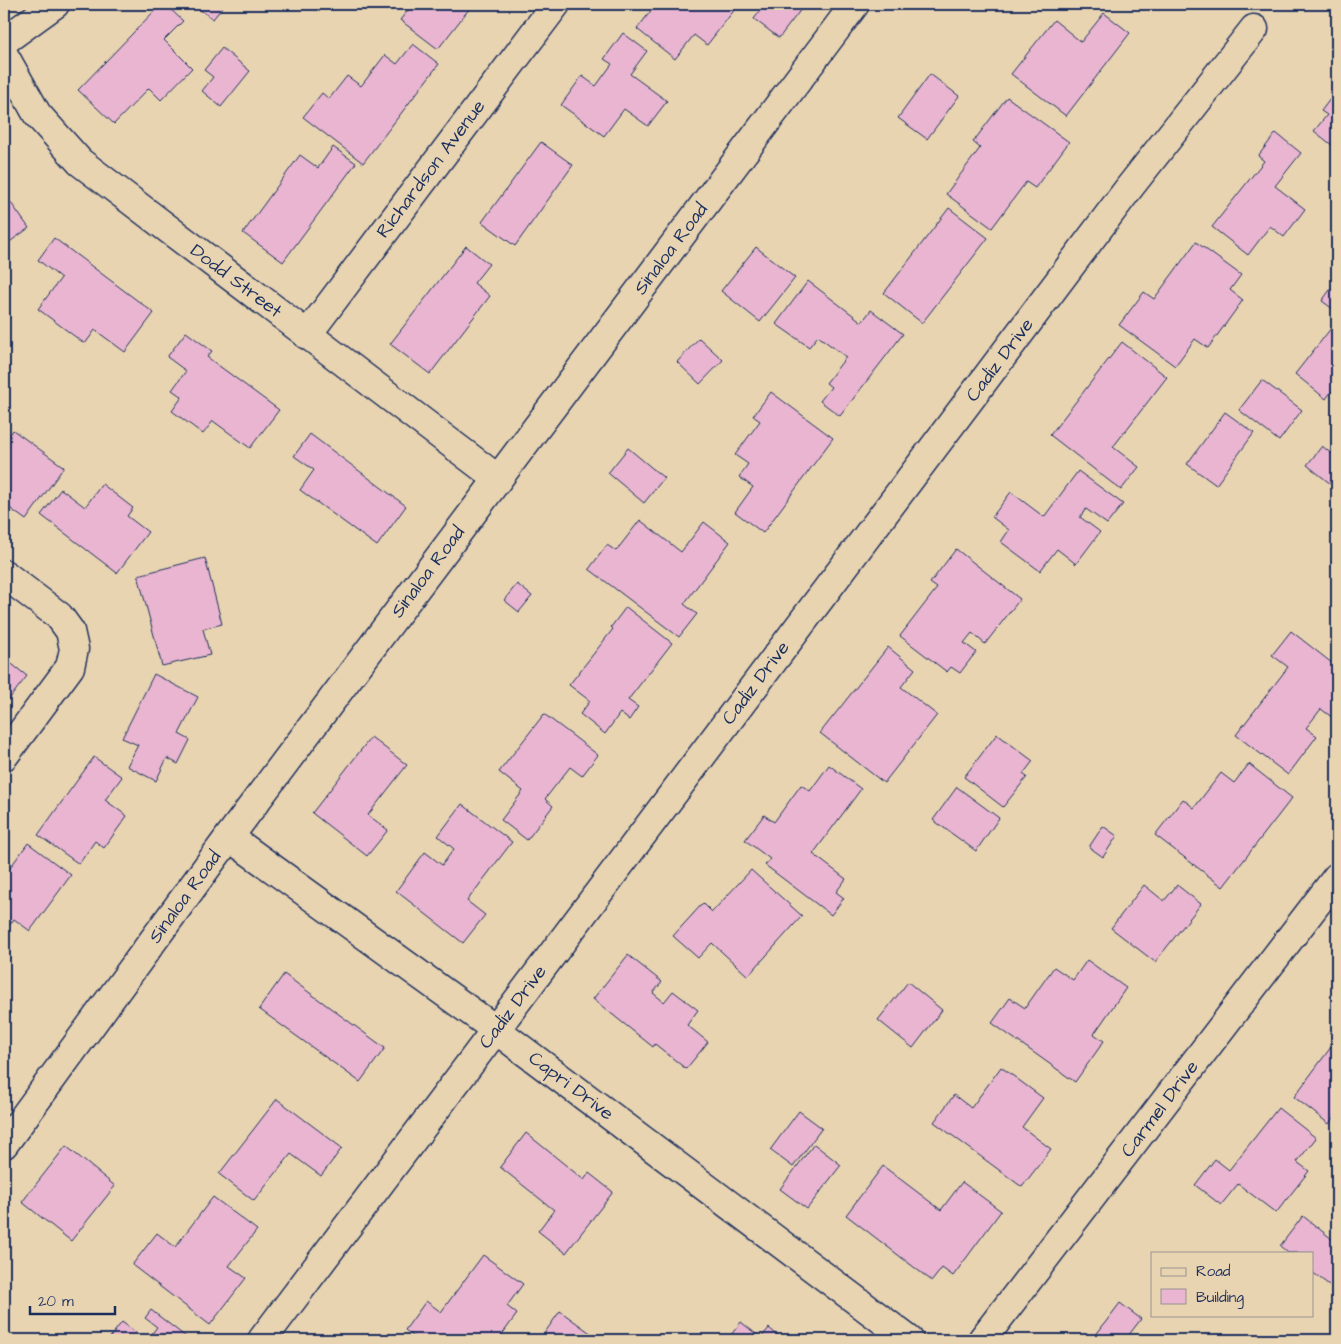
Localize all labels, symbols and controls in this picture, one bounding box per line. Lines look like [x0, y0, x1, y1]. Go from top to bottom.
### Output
street label: Richardson Avenue [370, 94, 492, 244]
street label: Sinaloa Road [627, 197, 715, 301]
street label: Dodd Street [184, 238, 288, 325]
street label: Cadiz Drive [960, 313, 1040, 407]
street label: Sinaloa Road [384, 520, 472, 624]
street label: Cadiz Drive [716, 636, 796, 730]
street label: Sinaloa Road [142, 845, 228, 949]
street label: Cadiz Drive [473, 960, 553, 1054]
street label: Capri Drive [523, 1045, 619, 1127]
street label: Carmel Drive [1115, 1055, 1205, 1163]
legend [1151, 1252, 1314, 1316]
text: Road [1196, 1261, 1231, 1282]
scale bar [30, 1284, 115, 1316]
text: Building [1196, 1287, 1244, 1309]
text: 20 m [38, 1291, 74, 1312]

